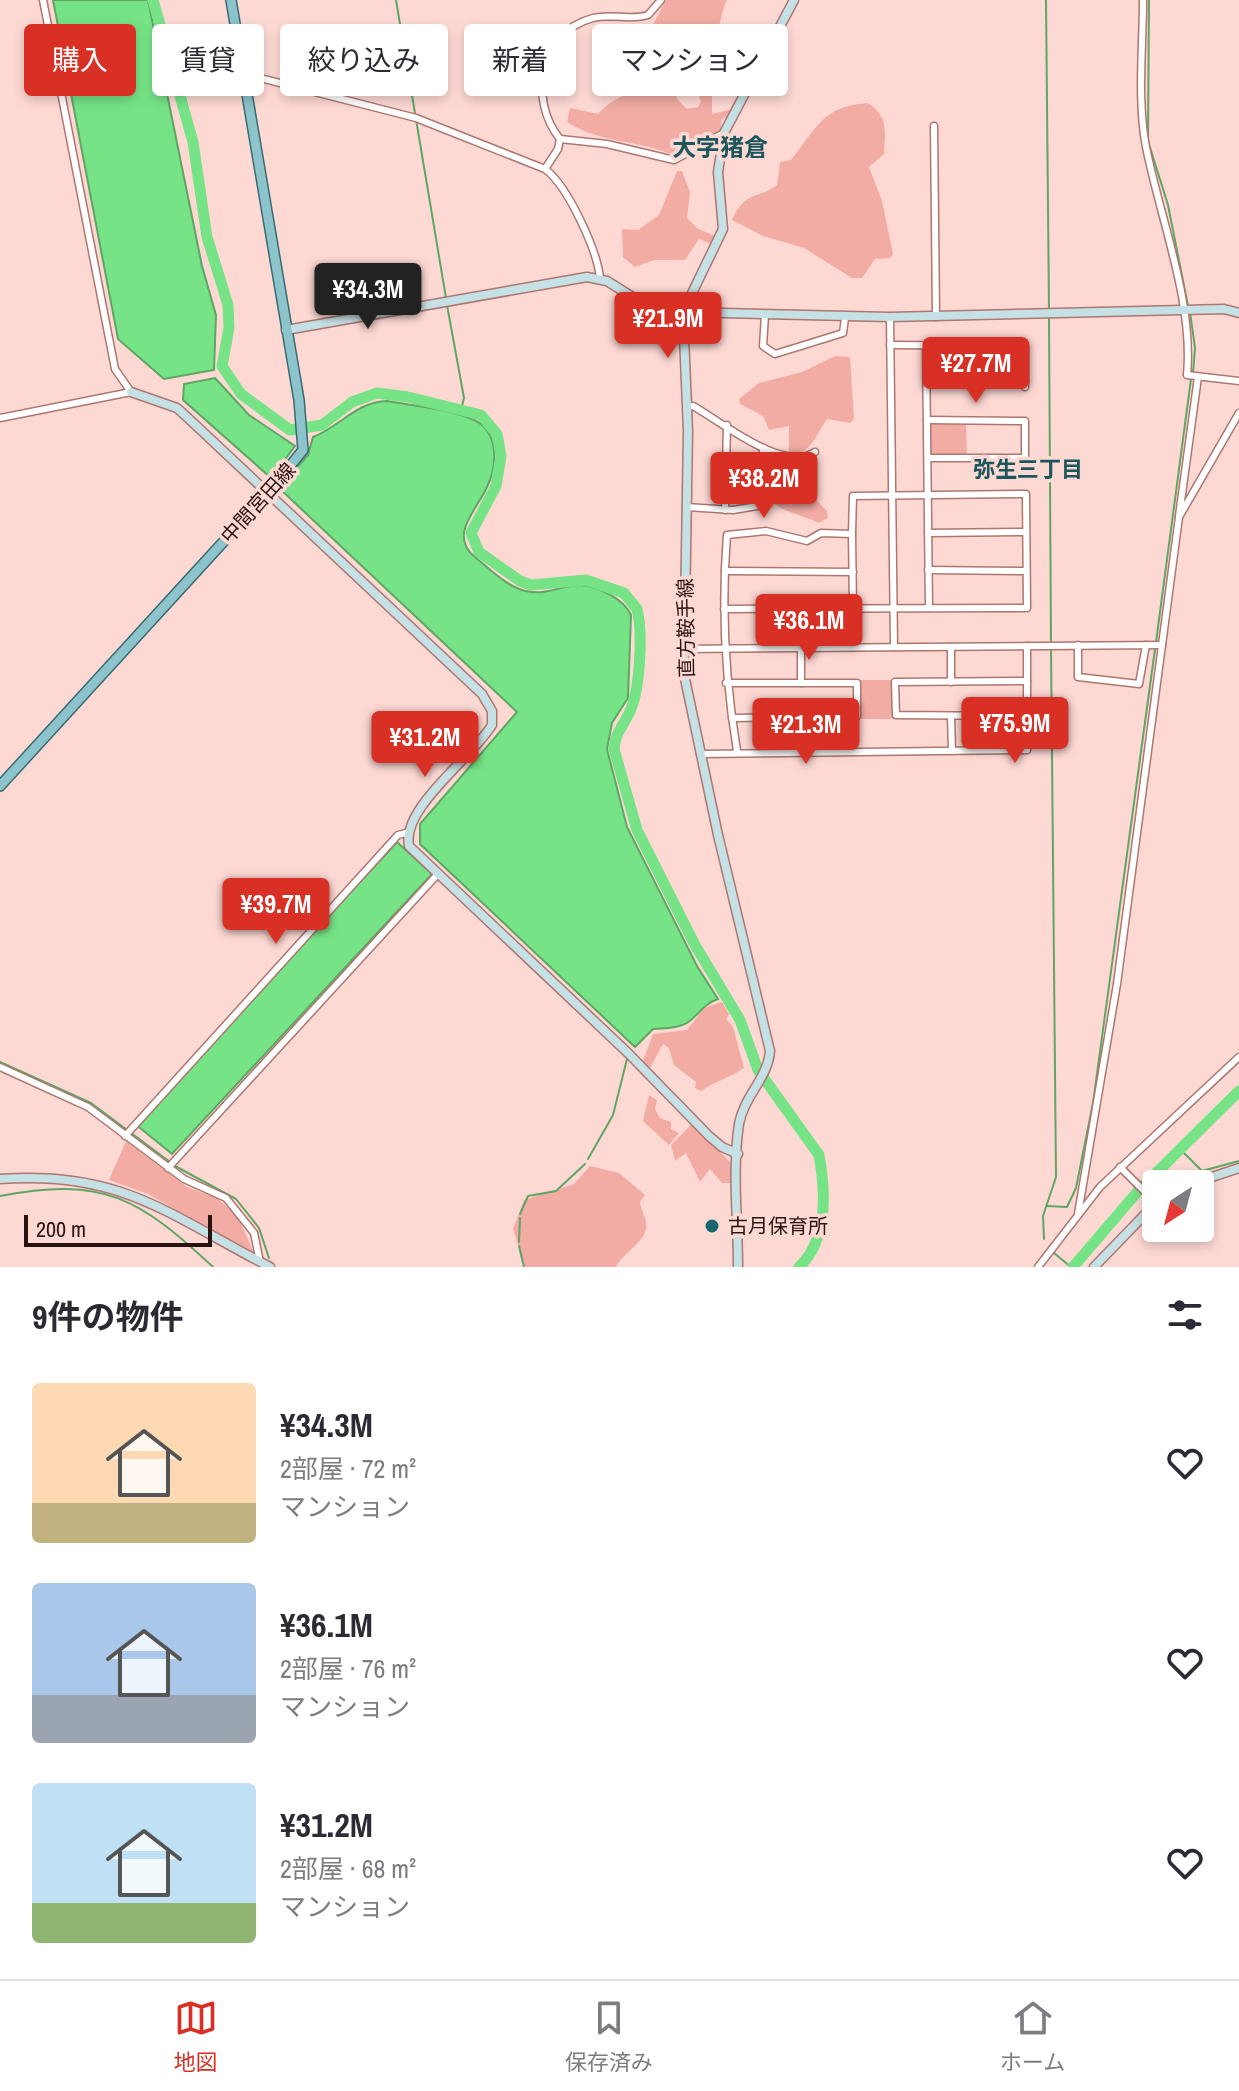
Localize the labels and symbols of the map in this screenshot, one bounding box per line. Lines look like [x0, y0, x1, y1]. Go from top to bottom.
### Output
district label: 大字猪倉 [672, 131, 768, 163]
pin: ¥34.3M [303, 263, 433, 331]
pin: ¥21.9M [603, 292, 733, 360]
pin: ¥27.7M [911, 337, 1041, 405]
pin: ¥38.2M [699, 452, 829, 520]
district label: 弥生三丁目 [973, 454, 1083, 484]
street label: 中間宮田線 [214, 456, 301, 549]
street label: 直方鞍手線 [671, 578, 700, 678]
pin: ¥36.1M [744, 594, 874, 662]
pin: ¥75.9M [950, 697, 1080, 765]
pin: ¥21.3M [741, 698, 871, 766]
pin: ¥31.2M [360, 711, 490, 779]
pin: ¥39.7M [211, 878, 341, 946]
north arrow [1142, 1170, 1214, 1242]
scale bar [24, 1211, 212, 1247]
place label: 古月保育所 [728, 1212, 828, 1239]
marker: 古月保育所 [703, 1217, 721, 1235]

